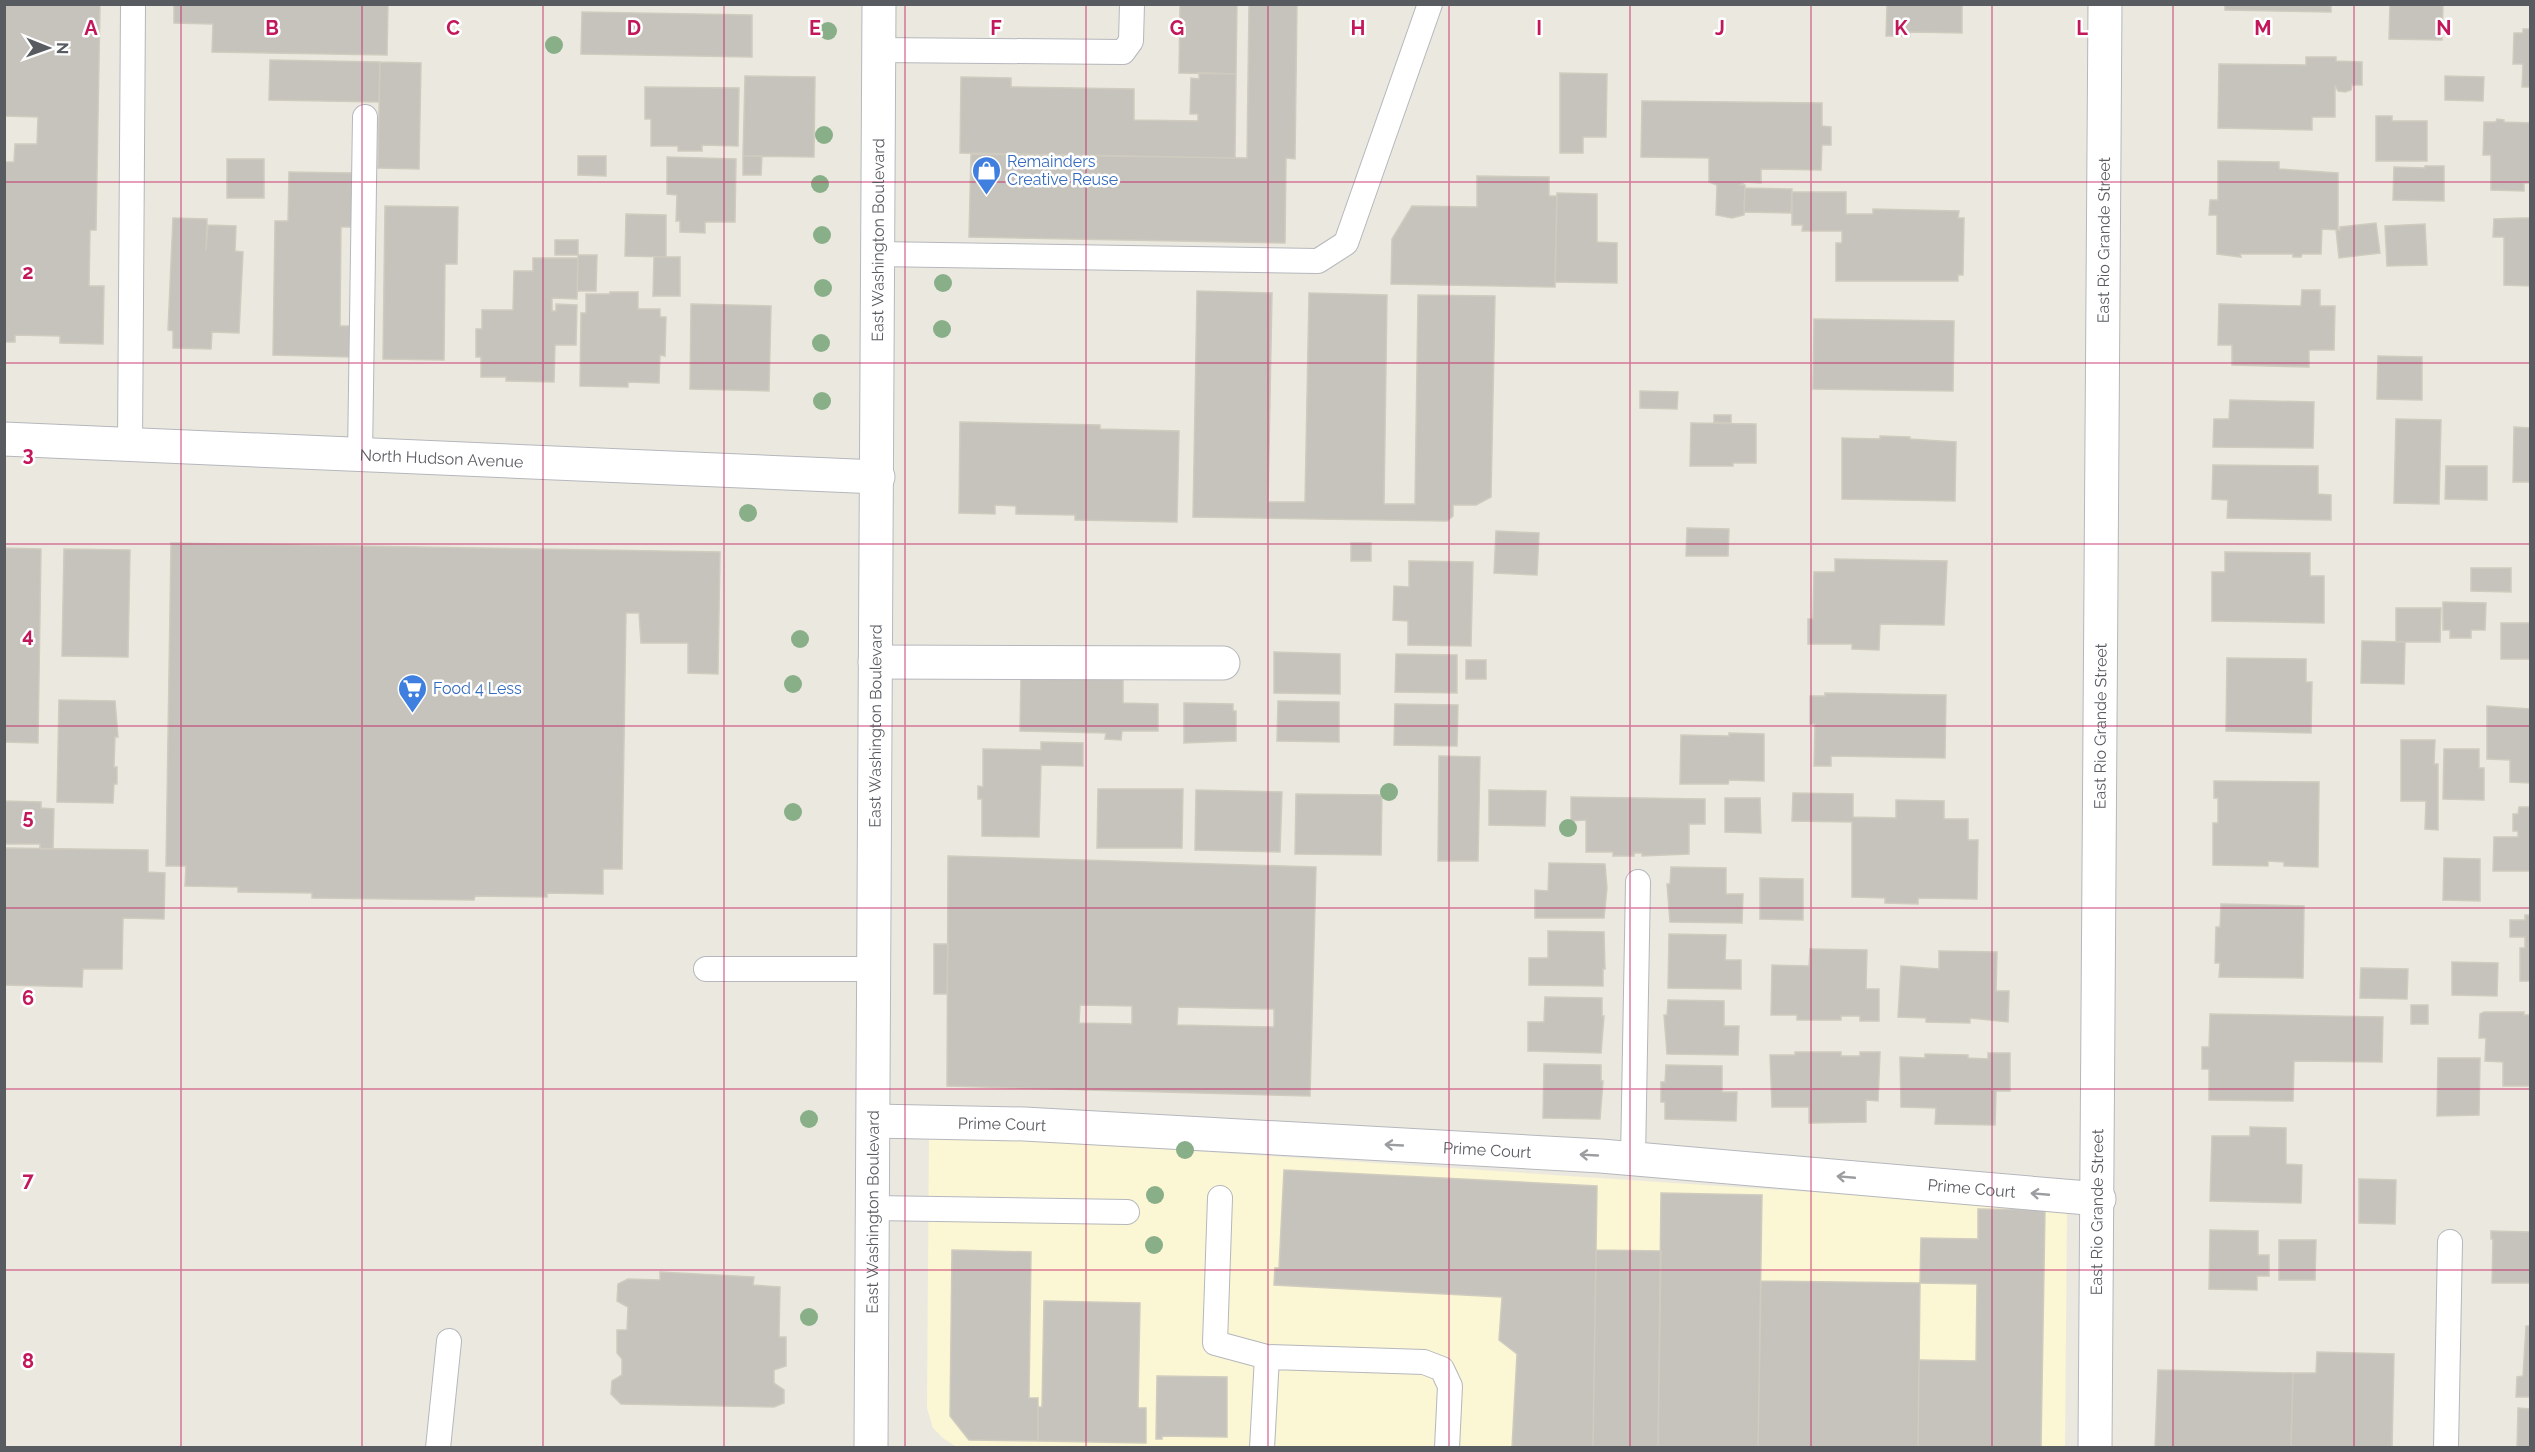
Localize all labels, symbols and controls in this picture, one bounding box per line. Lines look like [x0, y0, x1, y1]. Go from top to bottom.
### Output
text: A [84, 16, 98, 40]
text: B [265, 16, 279, 40]
text: C [446, 16, 460, 40]
text: D [627, 16, 641, 40]
text: E [809, 16, 821, 40]
text: F [990, 16, 1002, 40]
text: G [1170, 16, 1184, 40]
text: H [1351, 16, 1365, 40]
text: I [1536, 16, 1542, 40]
text: J [1715, 16, 1725, 40]
text: K [1894, 16, 1908, 40]
text: L [2076, 16, 2088, 40]
text: M [2254, 16, 2272, 40]
text: N [2436, 16, 2452, 40]
north arrow [18, 18, 78, 78]
text: N [53, 42, 72, 55]
street label: East Washington Boulevard [868, 138, 888, 342]
place label: Remainders Creative Reuse [1007, 152, 1118, 189]
shop icon: Remainders Creative Reuse [970, 154, 1002, 196]
street label: East Rio Grande Street [2093, 156, 2113, 323]
text: 2 [22, 260, 34, 284]
text: 3 [22, 442, 34, 466]
street label: North Hudson Avenue [359, 445, 524, 471]
text: 4 [22, 623, 34, 647]
street label: East Washington Boulevard [865, 624, 885, 828]
street label: East Rio Grande Street [2090, 642, 2110, 809]
supermarket icon: Food 4 Less [396, 672, 428, 714]
place label: Food 4 Less [433, 679, 522, 698]
text: 5 [22, 805, 34, 829]
text: 6 [22, 986, 34, 1010]
street label: East Washington Boulevard [862, 1110, 882, 1314]
street label: Prime Court [958, 1113, 1047, 1135]
street label: East Rio Grande Street [2087, 1128, 2107, 1295]
street label: Prime Court [1443, 1138, 1533, 1162]
one-way arrow [1385, 1139, 1405, 1150]
one-way arrow [1579, 1150, 1599, 1161]
text: 7 [22, 1168, 34, 1192]
one-way arrow [1837, 1171, 1856, 1182]
street label: Prime Court [1927, 1175, 2017, 1201]
one-way arrow [2031, 1188, 2051, 1199]
text: 8 [22, 1349, 34, 1373]

